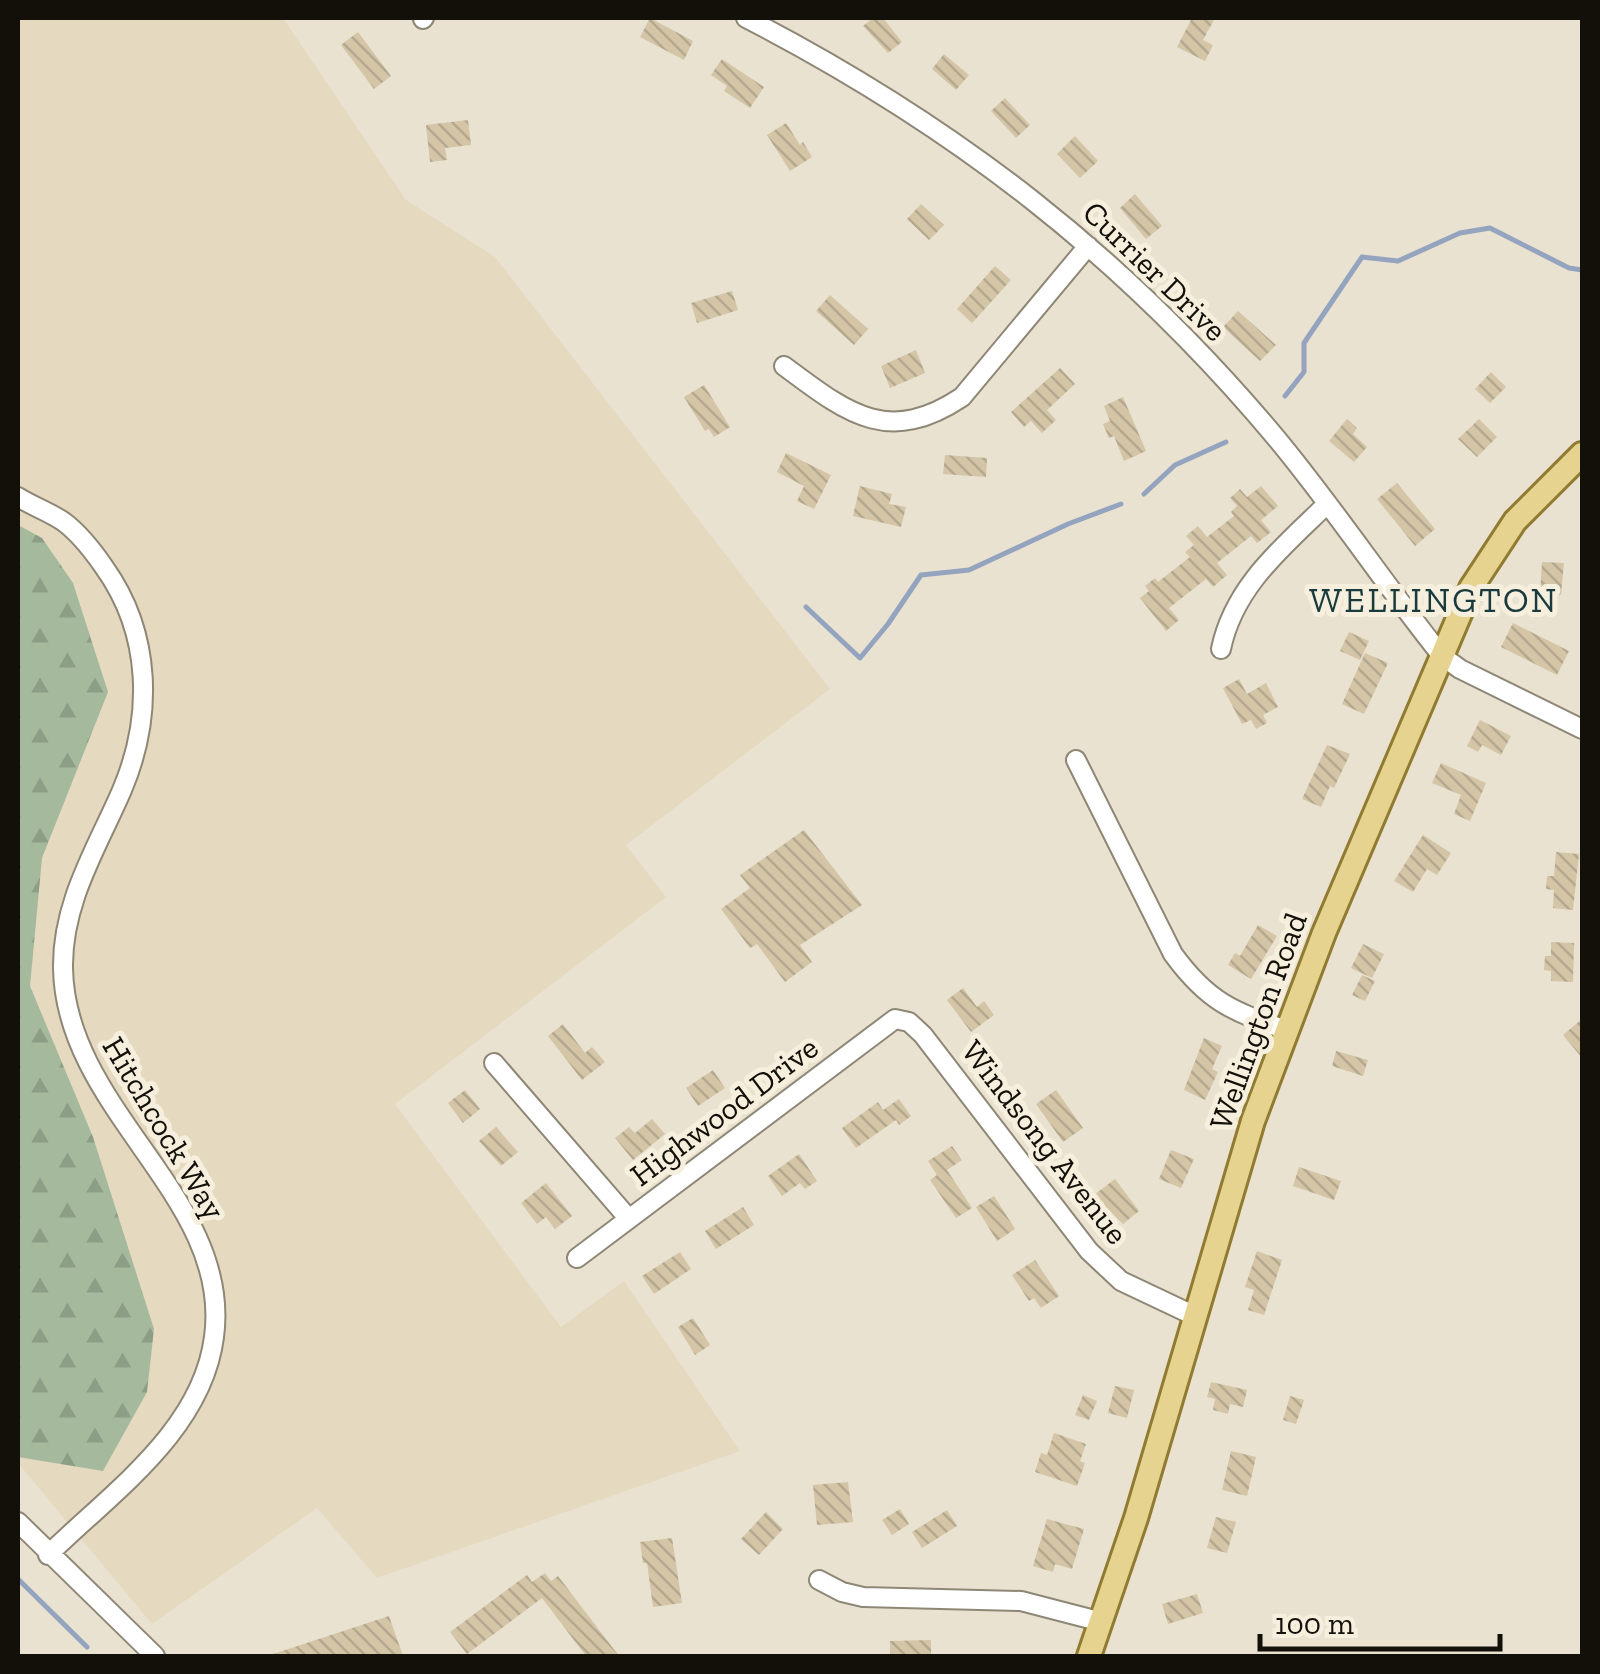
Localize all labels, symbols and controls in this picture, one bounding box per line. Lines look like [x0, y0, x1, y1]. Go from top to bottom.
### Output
street label: Currier Drive [1075, 193, 1235, 349]
district label: WELLINGTON [1309, 579, 1559, 621]
street label: Wellington Road [1201, 907, 1315, 1135]
street label: Highwood Drive [623, 1028, 825, 1194]
street label: Hitchcock Way [95, 1030, 234, 1227]
street label: Windsong Avenue [954, 1033, 1136, 1251]
scale bar [1260, 1589, 1500, 1651]
text: 100 m [1275, 1606, 1354, 1642]

